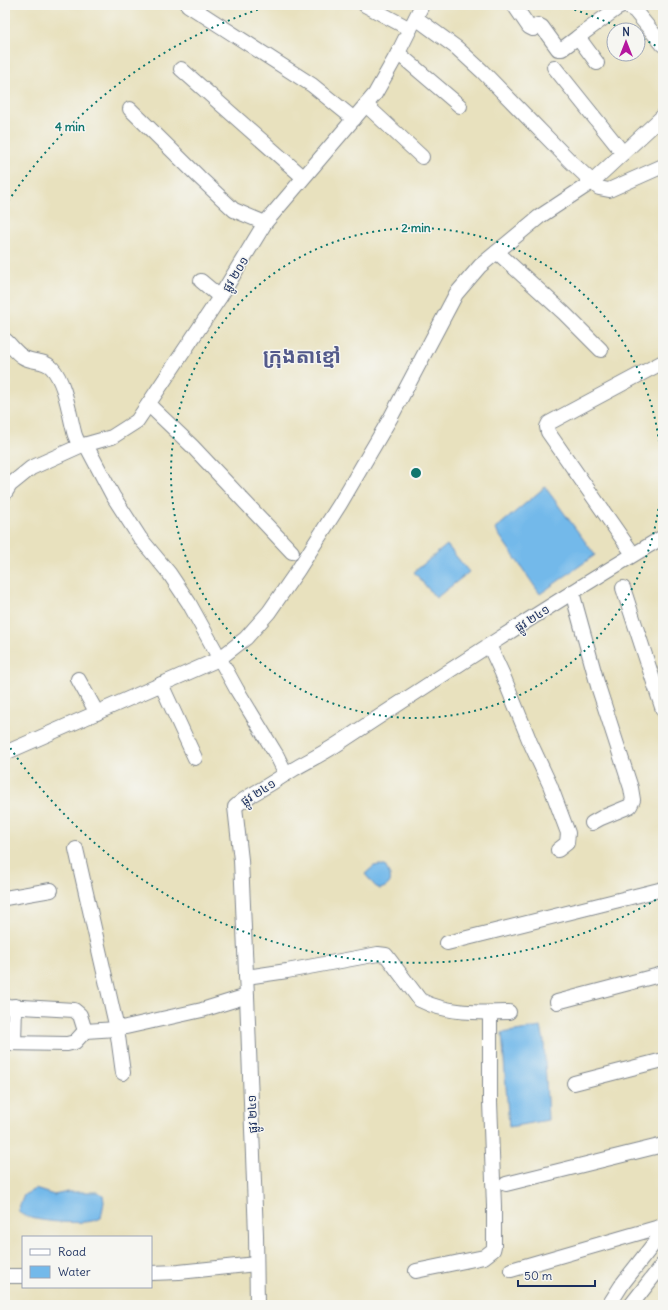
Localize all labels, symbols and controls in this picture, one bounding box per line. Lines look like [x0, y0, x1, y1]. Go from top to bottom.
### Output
north arrow [606, 22, 646, 62]
text: N [622, 25, 630, 39]
text: 4 min [55, 119, 85, 134]
text: 2 min [401, 220, 431, 235]
street label: ផ្លូវ ២០១ [219, 254, 254, 296]
district label: ក្រុងតាខ្មៅ [263, 343, 341, 368]
centre of rings [409, 466, 423, 480]
street label: ផ្លូវ ២៤១ [512, 601, 554, 638]
street label: ផ្លូវ ២៤១ [238, 775, 280, 812]
street label: ផ្លូវ ២៤១ [244, 1094, 264, 1134]
legend [22, 1236, 152, 1288]
text: Road [58, 1244, 86, 1259]
scale bar [518, 1262, 595, 1288]
text: Water [58, 1264, 91, 1279]
text: 50 m [524, 1268, 553, 1283]

